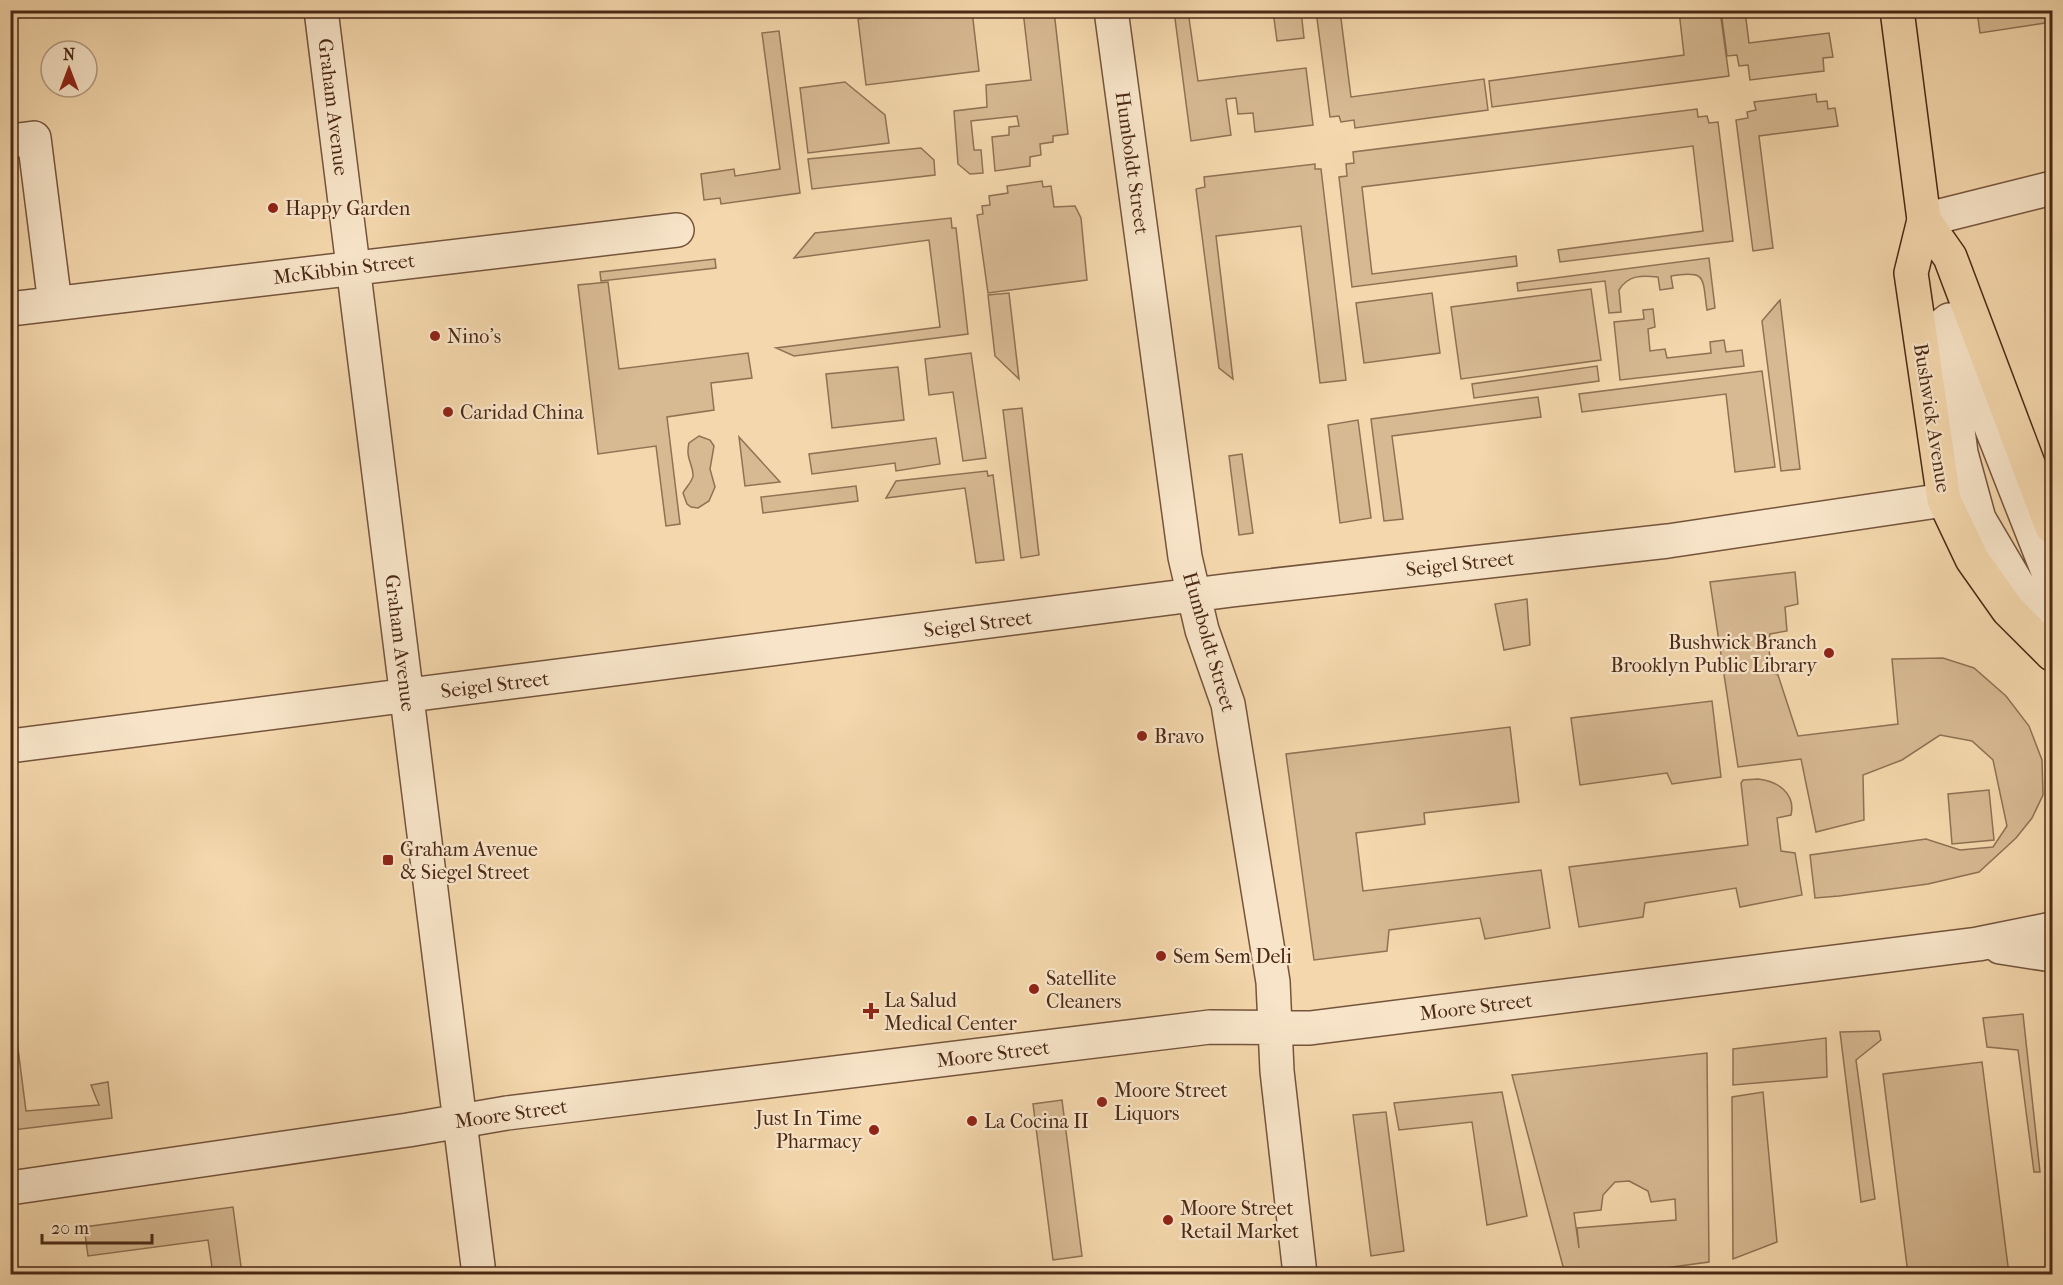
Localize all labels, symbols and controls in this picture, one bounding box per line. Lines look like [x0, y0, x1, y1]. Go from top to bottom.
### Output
street label: Graham Avenue [313, 37, 353, 177]
north arrow [39, 39, 99, 99]
text: N [63, 45, 76, 64]
street label: Humboldt Street [1111, 90, 1153, 236]
place label: Happy Garden [285, 197, 411, 220]
marker: Happy Garden [266, 201, 280, 215]
street label: McKibbin Street [272, 249, 416, 289]
place label: Nino's [447, 325, 501, 348]
marker: Nino's [428, 329, 442, 343]
street label: Bushwick Avenue [1909, 342, 1955, 494]
place label: Caridad China [460, 401, 585, 424]
marker: Caridad China [441, 405, 455, 419]
street label: Seigel Street [1405, 547, 1515, 581]
street label: Humboldt Street [1178, 569, 1240, 715]
street label: Graham Avenue [380, 573, 420, 713]
street label: Seigel Street [922, 606, 1034, 642]
place label: Bushwick Branch Brooklyn Public Library [1610, 631, 1818, 677]
marker: Bushwick Branch Brooklyn Public Library [1822, 646, 1836, 660]
street label: Seigel Street [439, 667, 551, 703]
place label: Bravo [1154, 725, 1204, 748]
marker: Bravo [1135, 729, 1149, 743]
place label: Graham Avenue & Siegel Street [400, 838, 538, 884]
marker: Graham Avenue & Siegel Street [381, 853, 395, 867]
place label: Sem Sem Deli [1173, 945, 1292, 968]
marker: Sem Sem Deli [1154, 949, 1168, 963]
place label: Satellite Cleaners [1046, 967, 1121, 1013]
marker: Satellite Cleaners [1027, 982, 1041, 996]
place label: La Salud Medical Center [884, 989, 1017, 1035]
street label: Moore Street [1418, 989, 1534, 1025]
marker: La Salud Medical Center [862, 1002, 880, 1020]
street label: Moore Street [935, 1036, 1051, 1072]
place label: Moore Street Liquors [1114, 1079, 1228, 1125]
street label: Moore Street [453, 1095, 569, 1133]
marker: Moore Street Liquors [1095, 1095, 1109, 1109]
place label: Just In Time Pharmacy [754, 1107, 863, 1153]
place label: La Cocina II [984, 1110, 1089, 1133]
marker: La Cocina II [965, 1114, 979, 1128]
marker: Just In Time Pharmacy [867, 1123, 881, 1137]
place label: Moore Street Retail Market [1180, 1197, 1299, 1243]
scale bar [42, 1207, 152, 1245]
marker: Moore Street Retail Market [1161, 1213, 1175, 1227]
text: 20 m [51, 1218, 89, 1239]

